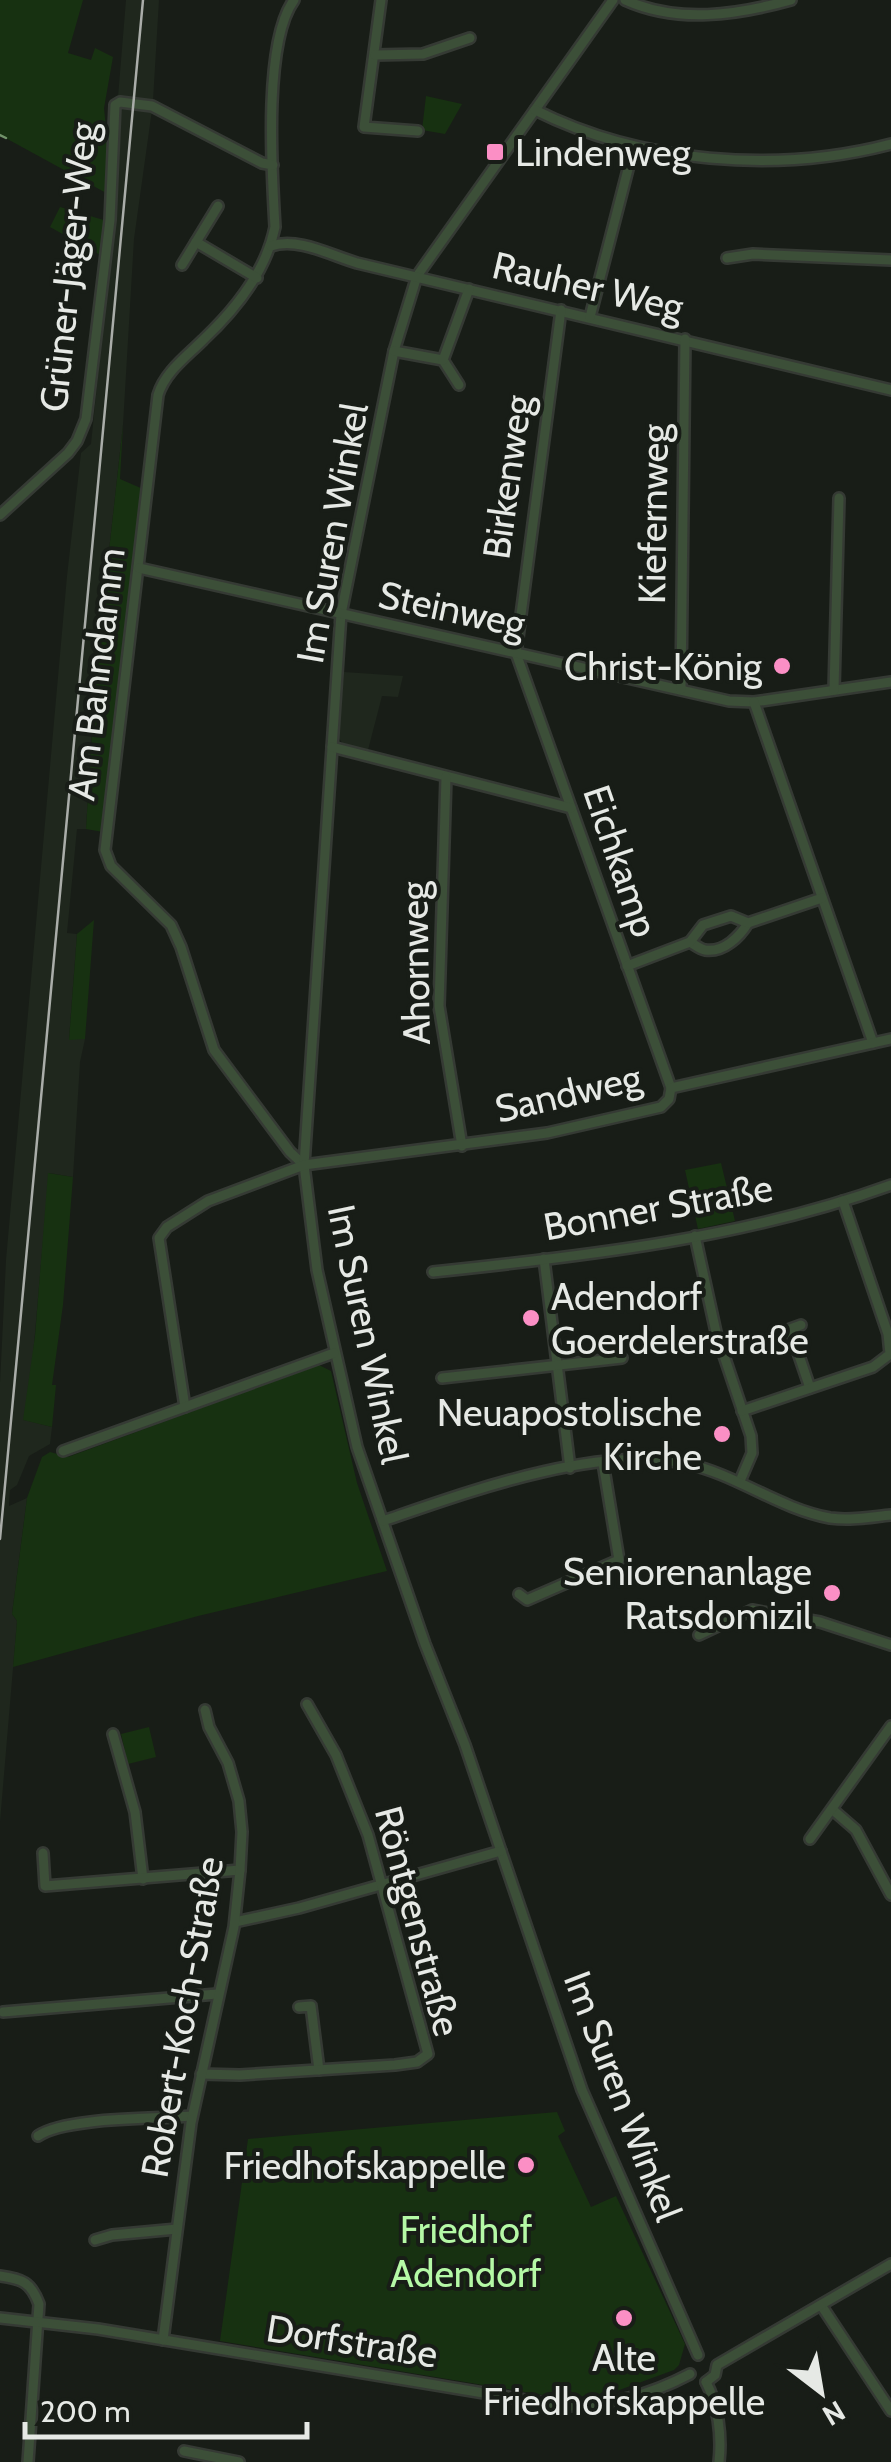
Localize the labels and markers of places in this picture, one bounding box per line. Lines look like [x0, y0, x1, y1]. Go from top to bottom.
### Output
place label: Lindenweg [515, 129, 692, 176]
marker: Lindenweg [484, 141, 506, 163]
place label: Christ-König [564, 643, 763, 690]
marker: Christ-König [771, 655, 793, 677]
place label: Adendorf Goerdelerstraße [551, 1273, 809, 1364]
marker: Adendorf Goerdelerstraße [520, 1307, 542, 1329]
place label: Neuapostolische Kirche [437, 1389, 702, 1480]
marker: Neuapostolische Kirche [711, 1423, 733, 1445]
place label: Seniorenanlage Ratsdomizil [563, 1548, 812, 1639]
marker: Seniorenanlage Ratsdomizil [821, 1582, 843, 1604]
place label: Friedhofskappelle [224, 2142, 506, 2189]
marker: Friedhofskappelle [515, 2154, 537, 2176]
marker: Alte Friedhofskappelle [613, 2307, 635, 2329]
place label: Alte Friedhofskappelle [483, 2334, 765, 2425]

